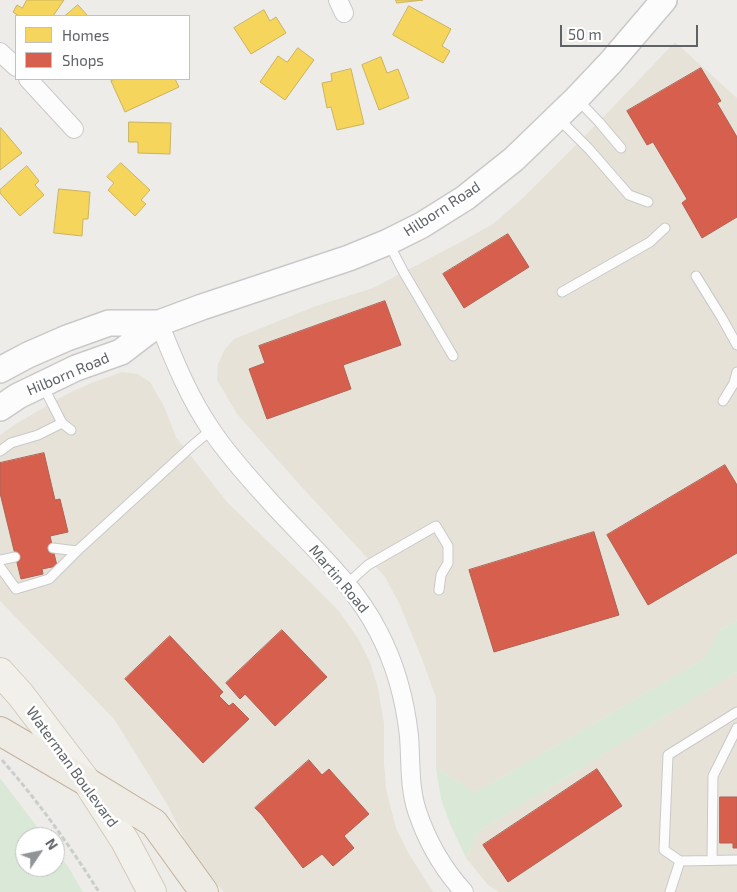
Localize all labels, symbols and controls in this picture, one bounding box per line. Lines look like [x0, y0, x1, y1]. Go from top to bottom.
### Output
legend [15, 15, 190, 80]
scale bar [562, 15, 700, 47]
text: 50 m [568, 25, 602, 43]
text: Homes [62, 26, 109, 44]
text: Shops [62, 51, 104, 69]
street label: Hilborn Road [400, 178, 484, 240]
street label: Hilborn Road [24, 349, 112, 399]
street label: Martin Road [305, 541, 373, 617]
street label: Waterman Boulevard [22, 703, 122, 831]
north arrow [15, 827, 65, 877]
text: N [42, 835, 62, 853]

